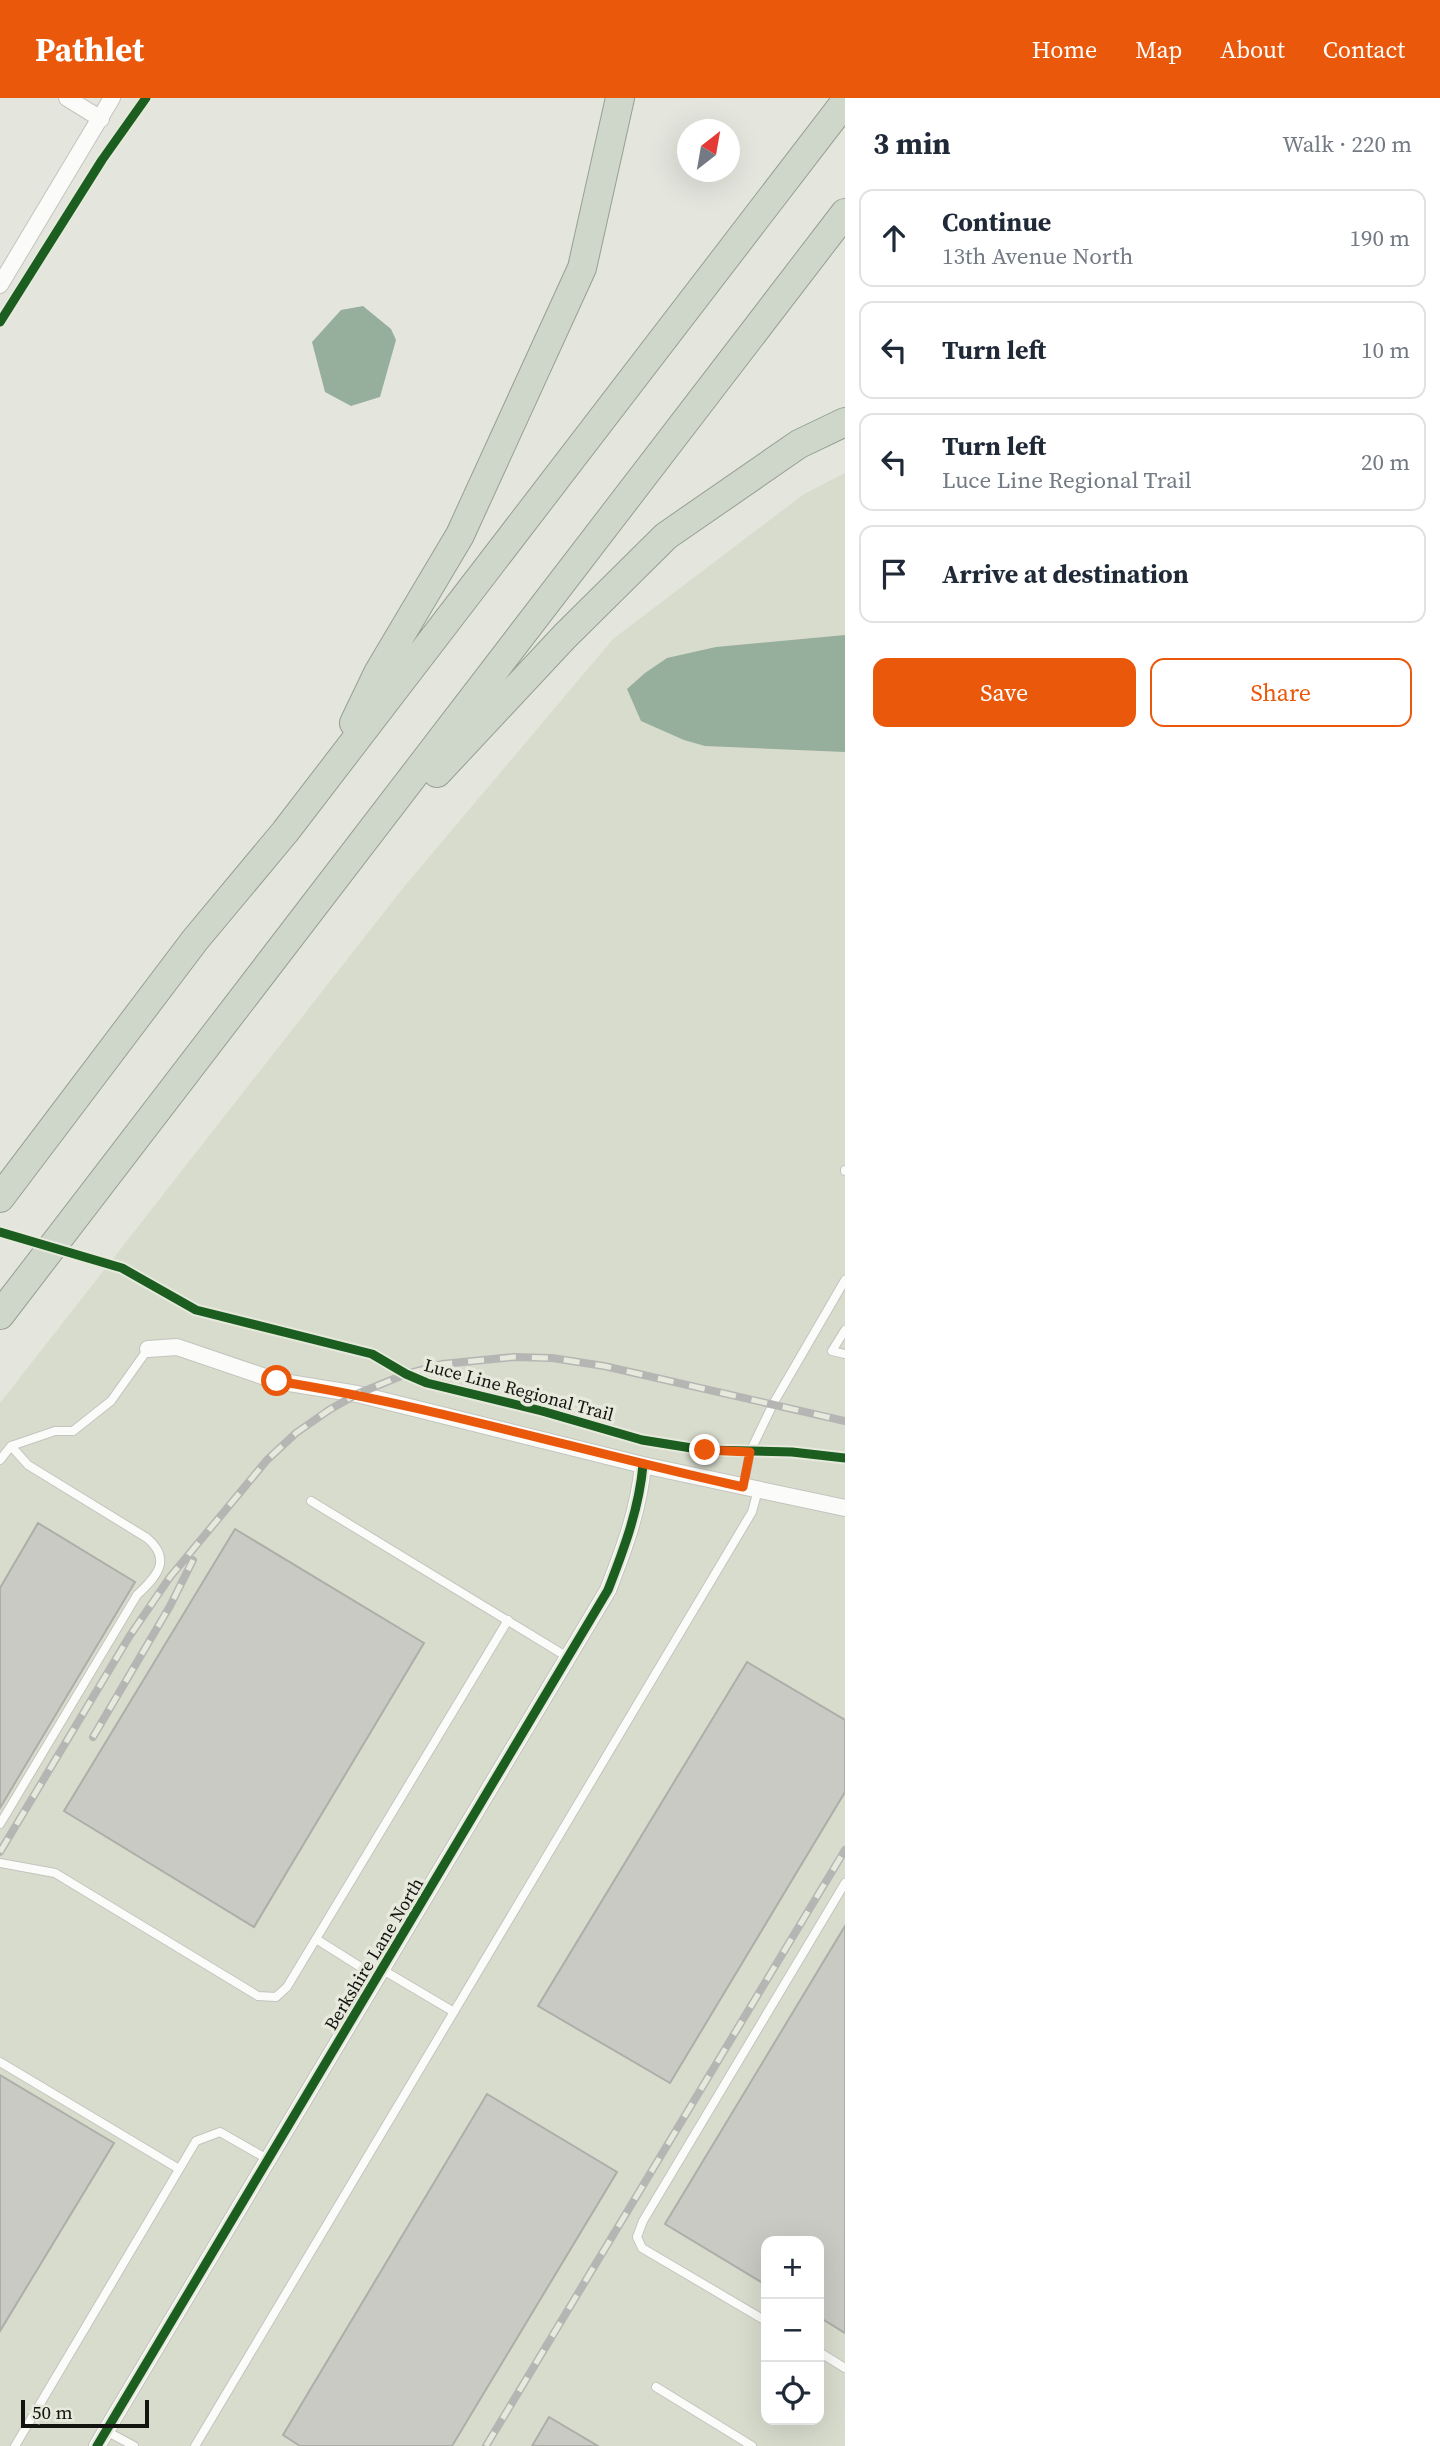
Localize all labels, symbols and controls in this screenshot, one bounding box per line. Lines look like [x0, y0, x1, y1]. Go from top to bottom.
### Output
text: Pathlet [35, 27, 144, 72]
text: Home [1032, 33, 1097, 66]
text: Map [1135, 33, 1182, 66]
text: About [1220, 33, 1285, 66]
text: Contact [1323, 33, 1405, 66]
north arrow [677, 119, 740, 182]
text: 3 min [873, 123, 951, 164]
text: Walk · 220 m [1282, 128, 1412, 160]
text: Continue [942, 204, 1051, 240]
icon: ahead [875, 219, 913, 257]
text: 190 m [1349, 222, 1410, 254]
text: 13th Avenue North [942, 240, 1133, 272]
icon: left [875, 331, 913, 369]
text: Turn left [942, 332, 1046, 368]
text: 10 m [1361, 334, 1410, 366]
text: Turn left [942, 428, 1046, 464]
icon: left [875, 443, 913, 481]
text: 20 m [1361, 446, 1410, 478]
text: Luce Line Regional Trail [942, 464, 1192, 496]
icon: arrive [875, 555, 913, 593]
text: Arrive at destination [942, 556, 1189, 592]
button: Save [873, 658, 1136, 727]
button: Share [1150, 658, 1412, 727]
street label: Luce Line Regional Trail [422, 1352, 617, 1427]
route start [261, 1365, 292, 1396]
route end [689, 1434, 720, 1465]
street label: Berkshire Lane North [318, 1873, 429, 2035]
map controls [761, 2236, 824, 2425]
button: + [761, 2236, 824, 2299]
button: − [761, 2299, 824, 2362]
button: locate [761, 2362, 824, 2425]
scale bar [21, 2397, 149, 2429]
text: 50 m [32, 2399, 73, 2425]

